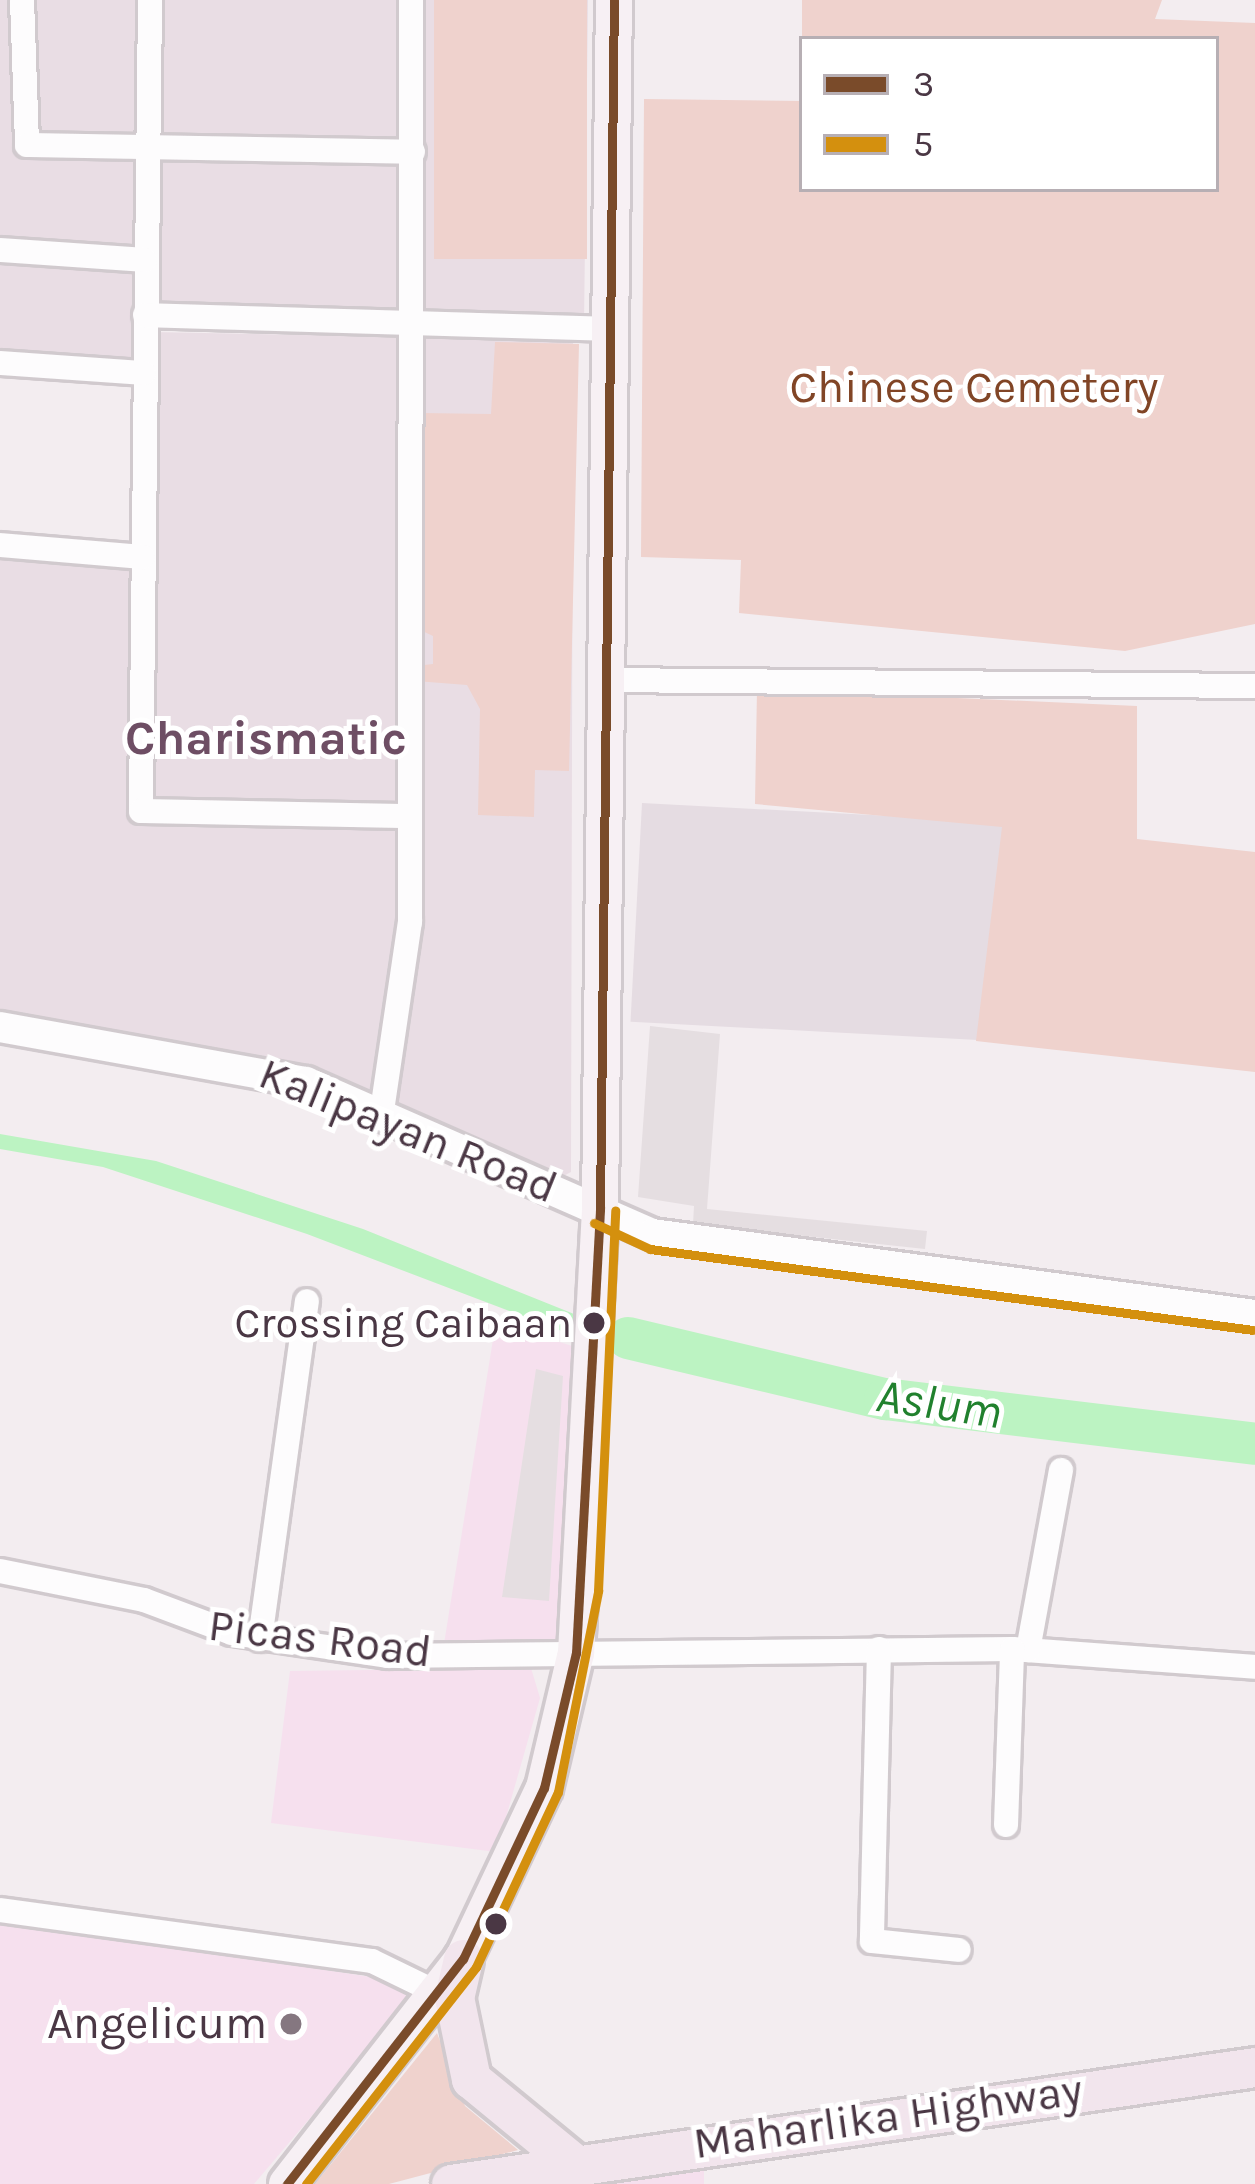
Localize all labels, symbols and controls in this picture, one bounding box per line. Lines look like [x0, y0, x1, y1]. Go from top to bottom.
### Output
legend [799, 36, 1219, 192]
text: 3 [913, 63, 934, 105]
text: 5 [913, 123, 933, 165]
park label: Chinese Cemetery [790, 361, 1158, 415]
district label: Charismatic [125, 710, 407, 768]
street label: Kalipayan Road [251, 1047, 565, 1215]
place label: Crossing Caibaan [235, 1298, 572, 1348]
marker: Crossing Caibaan [583, 1312, 605, 1334]
water label: Aslum [873, 1367, 1005, 1441]
street label: Picas Road [205, 1599, 435, 1679]
unlabelled marker [485, 1913, 507, 1935]
place label: Angelicum [47, 1997, 267, 2051]
marker: Angelicum [278, 2011, 304, 2037]
street label: Maharlika Highway [690, 2063, 1086, 2171]

